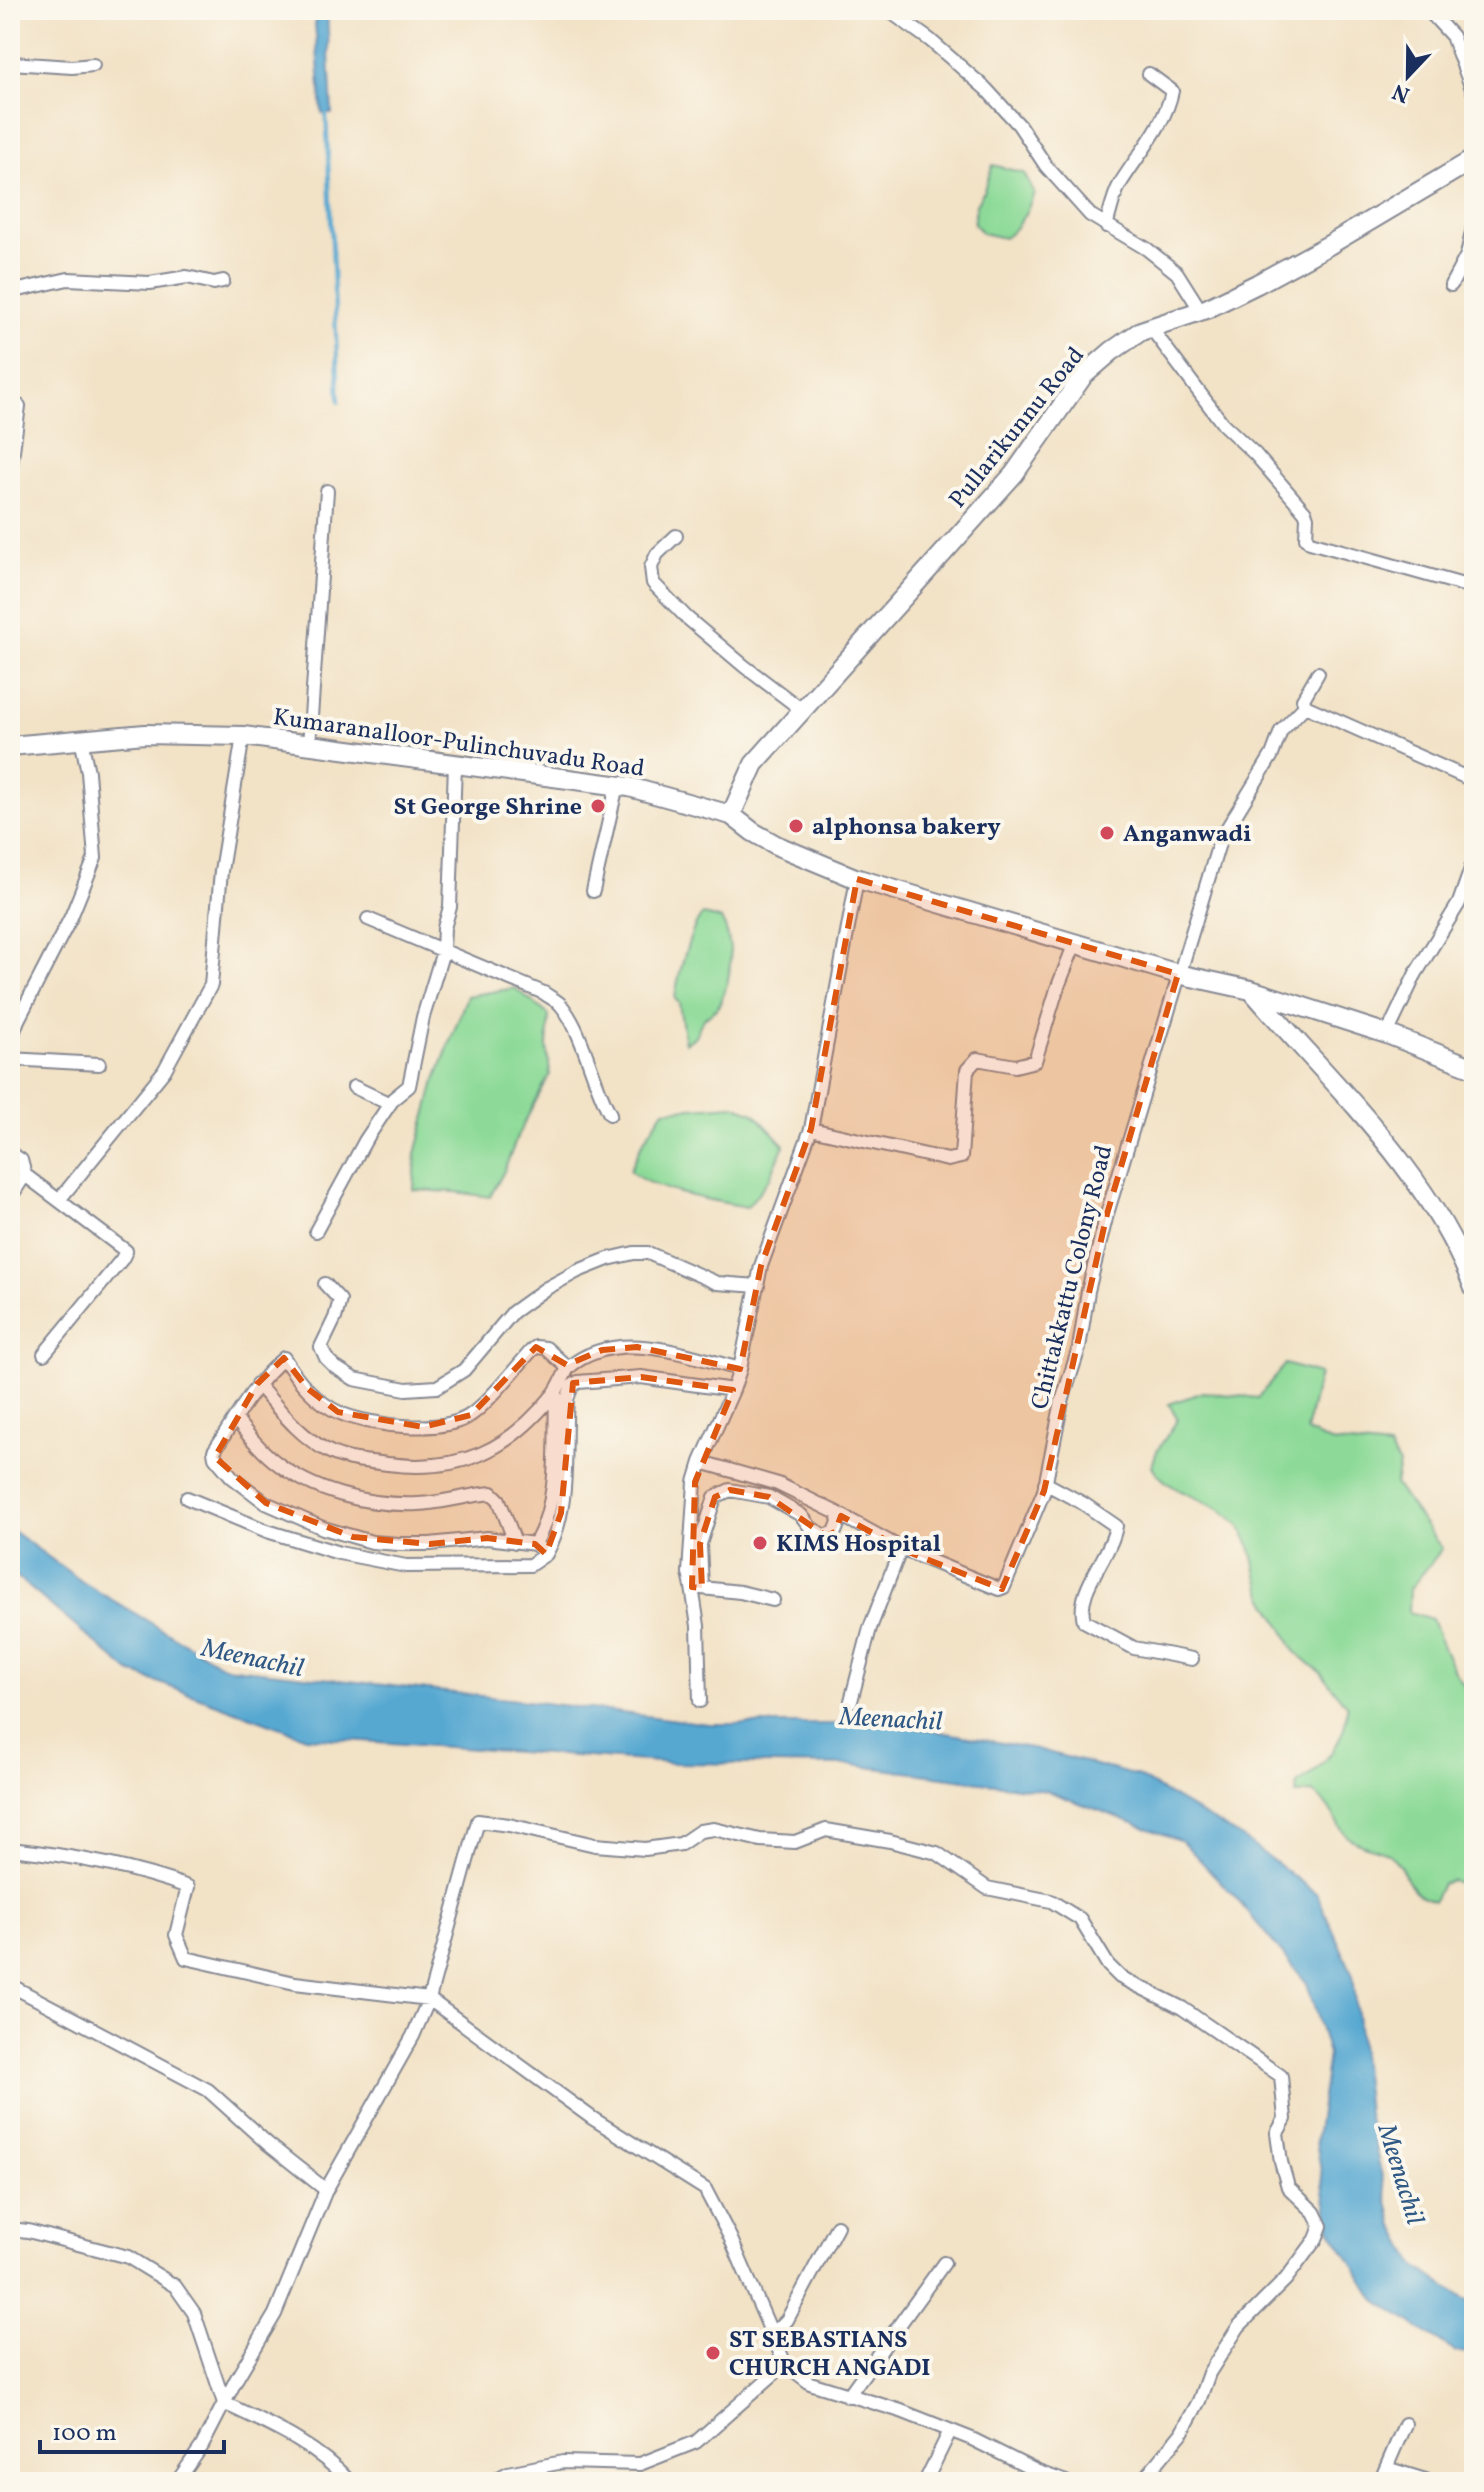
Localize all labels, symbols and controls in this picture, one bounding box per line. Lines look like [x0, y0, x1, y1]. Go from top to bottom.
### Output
north arrow [1368, 36, 1448, 116]
text: N [1388, 75, 1415, 110]
street label: Pullarikunnu Road [942, 340, 1093, 516]
street label: Kumaranalloor-Pulinchuvadu Road [271, 701, 647, 787]
place label: St George Shrine [394, 791, 582, 825]
marker: St George Shrine [589, 797, 607, 815]
place label: alphonsa bakery [812, 811, 1001, 845]
marker: alphonsa bakery [787, 817, 805, 835]
place label: Anganwadi [1123, 818, 1252, 852]
marker: Anganwadi [1098, 824, 1116, 842]
street label: Chittakkattu Colony Road [1024, 1142, 1122, 1413]
place label: KIMS Hospital [776, 1528, 941, 1562]
marker: KIMS Hospital [751, 1534, 769, 1552]
water label: Meenachil [197, 1630, 307, 1687]
water label: Meenachil [837, 1699, 944, 1741]
water label: Meenachil [1367, 2119, 1433, 2230]
place label: ST SEBASTIANS CHURCH ANGADI [729, 2324, 931, 2386]
marker: ST SEBASTIANS CHURCH ANGADI [704, 2344, 722, 2362]
scale bar [40, 2404, 224, 2454]
text: 100 m [52, 2417, 117, 2451]

